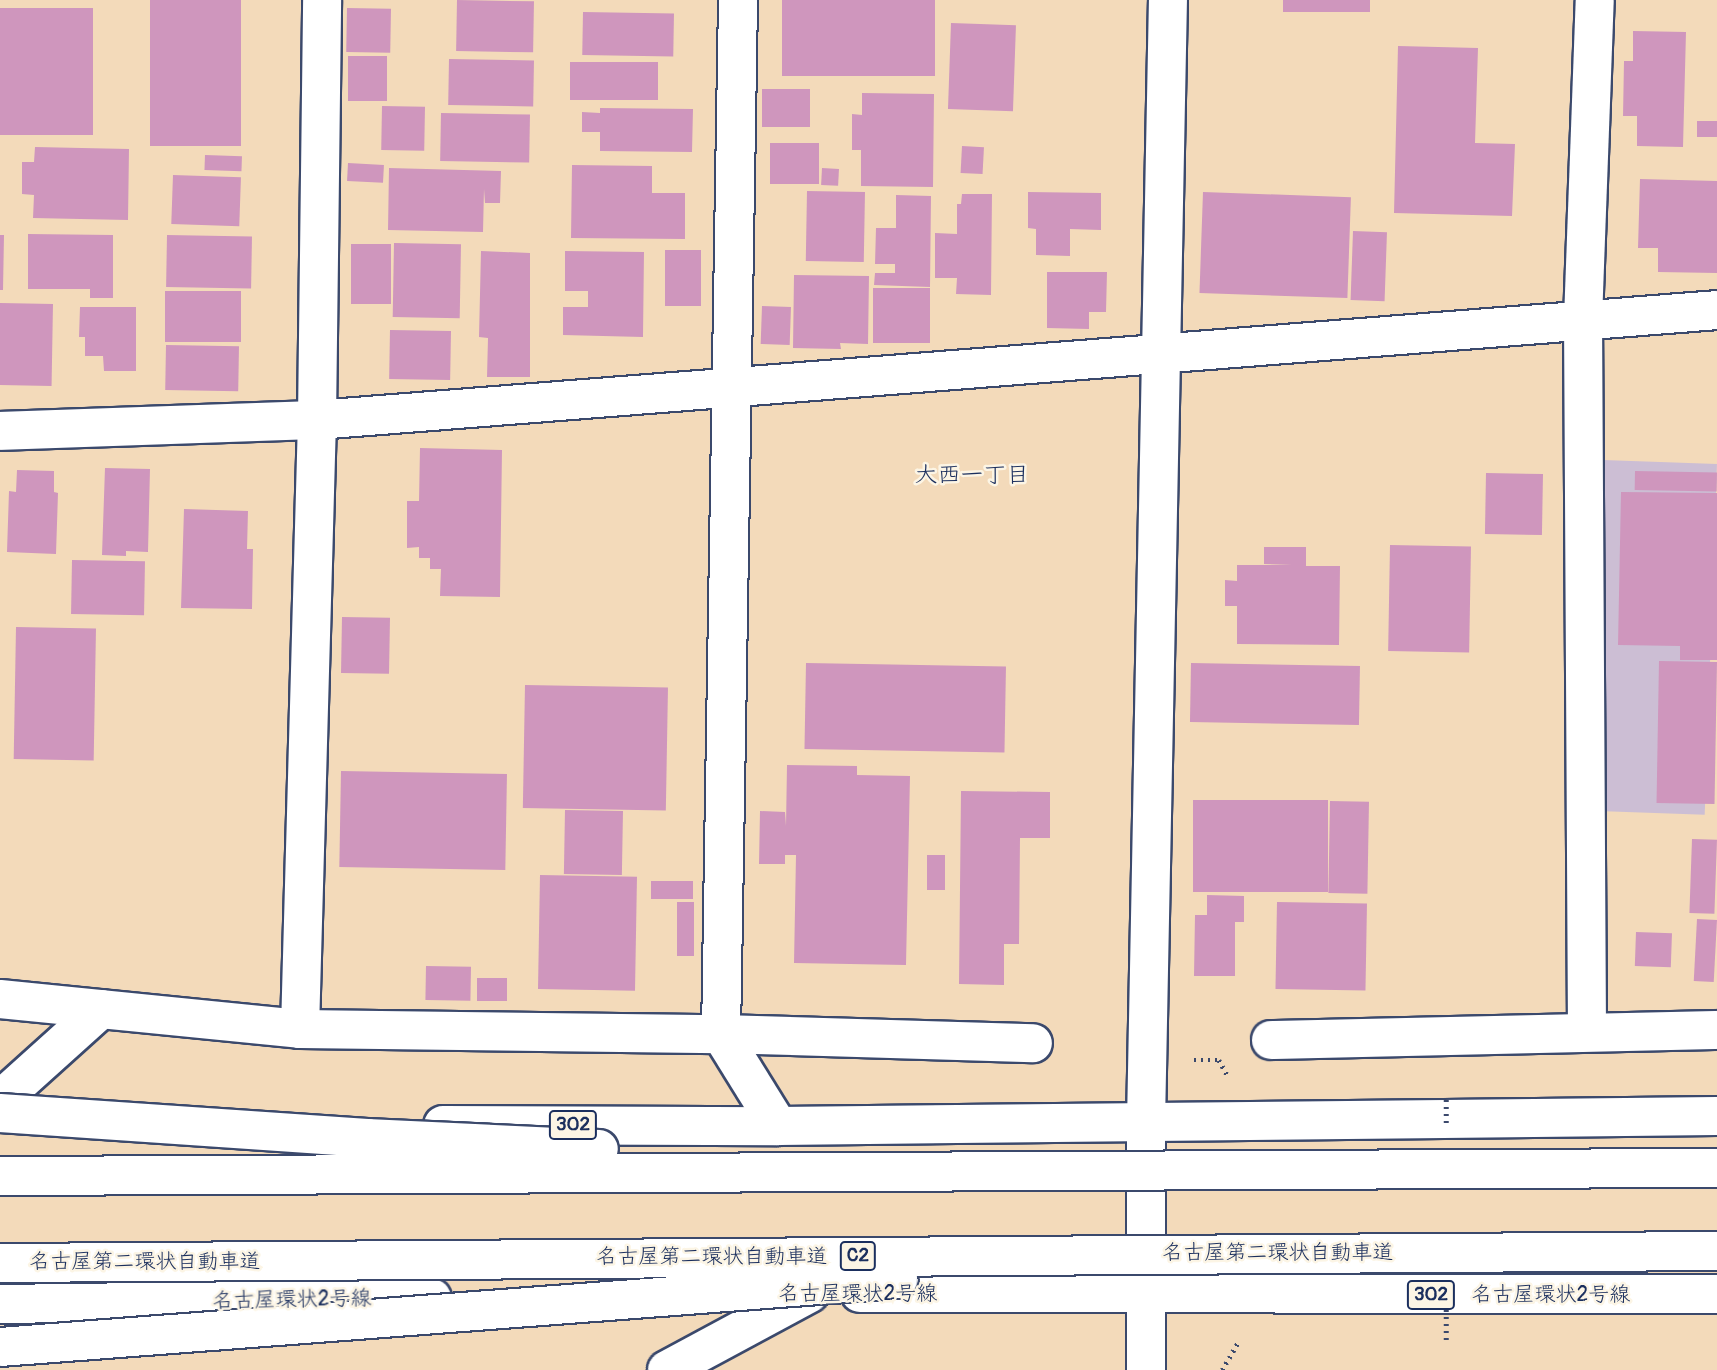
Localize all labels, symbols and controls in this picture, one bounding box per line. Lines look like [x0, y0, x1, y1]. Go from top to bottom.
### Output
district label: 大西一丁目 [915, 461, 1029, 489]
road number: 302 [548, 1110, 598, 1140]
road number: C2 [839, 1240, 877, 1272]
street label: 名古屋第二環状自動車道 [1163, 1240, 1393, 1266]
street label: 名古屋第二環状自動車道 [597, 1244, 827, 1270]
street label: 名古屋第二環状自動車道 [30, 1249, 260, 1275]
road number: 302 [1406, 1280, 1456, 1310]
street label: 名古屋環状2号線 [779, 1281, 937, 1307]
street label: 名古屋環状2号線 [1472, 1282, 1630, 1308]
street label: 名古屋環状2号線 [212, 1286, 372, 1314]

